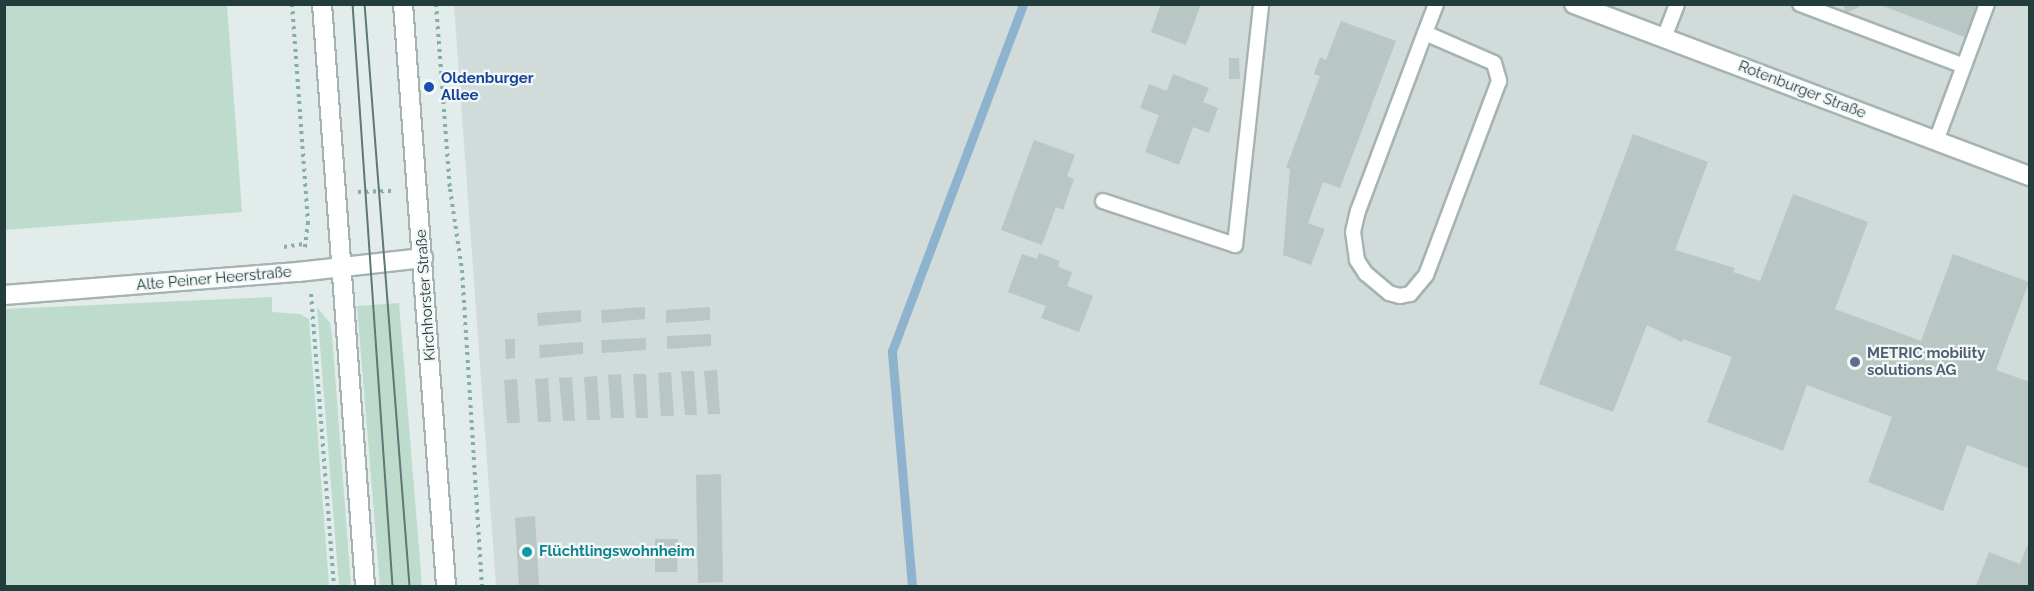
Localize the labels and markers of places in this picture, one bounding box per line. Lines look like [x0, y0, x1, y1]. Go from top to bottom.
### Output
place label: Oldenburger Allee [441, 69, 534, 104]
marker: Oldenburger Allee [422, 80, 436, 94]
place label: METRIC mobility solutions AG [1867, 344, 1985, 379]
marker: METRIC mobility solutions AG [1848, 355, 1862, 369]
place label: Flüchtlingswohnheim [539, 543, 695, 561]
marker: Flüchtlingswohnheim [520, 545, 534, 559]

